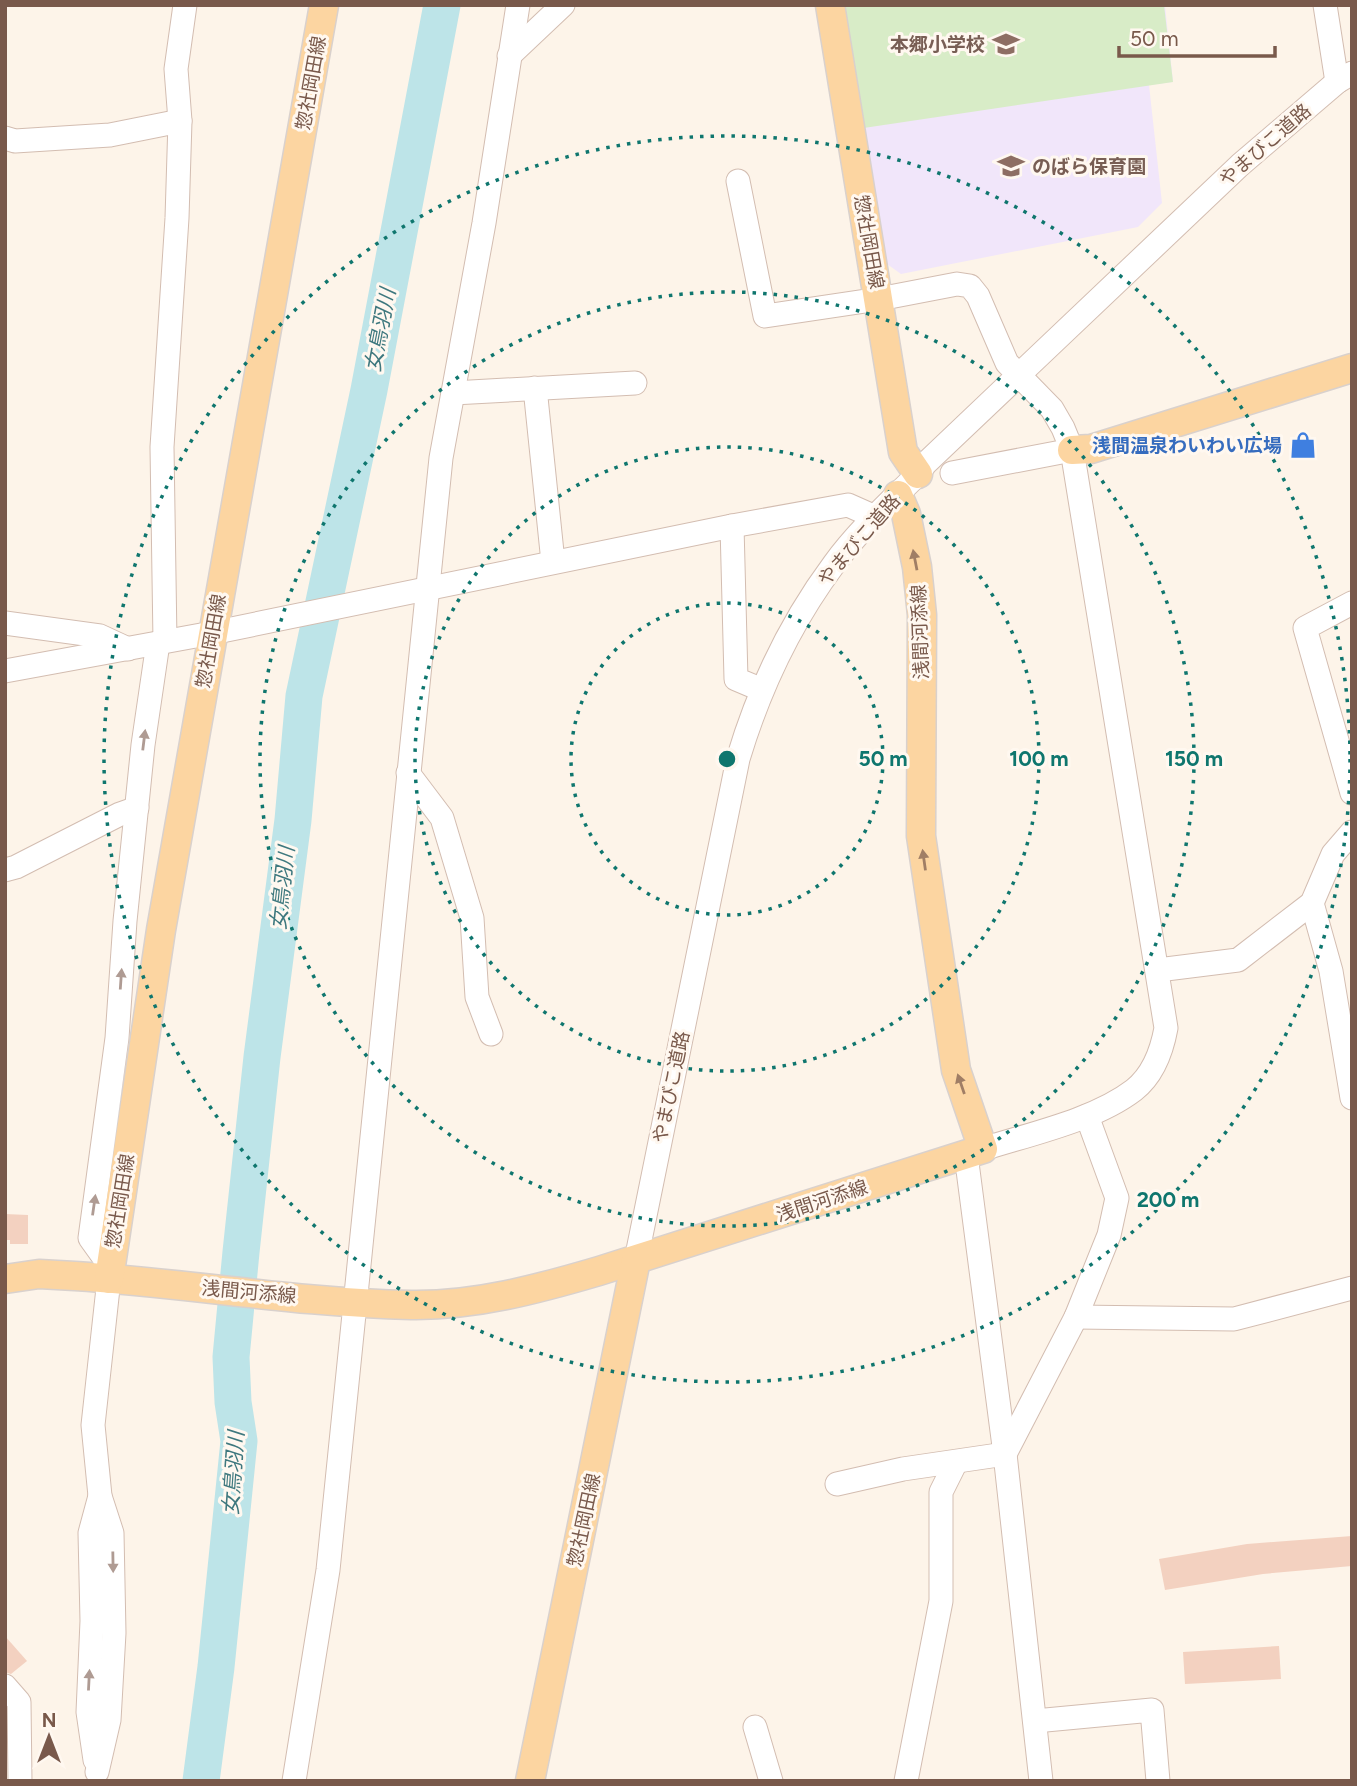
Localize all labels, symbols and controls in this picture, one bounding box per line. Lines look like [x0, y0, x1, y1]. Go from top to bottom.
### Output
scale bar [1119, 14, 1275, 58]
text: 50 m [1130, 26, 1179, 51]
school or university icon: 本郷小学校 [991, 29, 1021, 59]
place label: 本郷小学校 [890, 33, 985, 56]
street label: 惣社岡田線 [291, 34, 331, 132]
street label: やまびこ道路 [1214, 99, 1316, 191]
school or university icon: のばら保育園 [996, 151, 1026, 181]
place label: のばら保育園 [1032, 155, 1146, 178]
street label: 惣社岡田線 [849, 193, 889, 291]
water label: 女鳥羽川 [360, 284, 401, 374]
shop icon: 浅間温泉わいわい広場 [1288, 430, 1318, 460]
place label: 浅間温泉わいわい広場 [1092, 434, 1282, 457]
street label: やまびこ道路 [813, 489, 905, 591]
one-way arrow [910, 549, 921, 571]
street label: 浅間河添線 [907, 584, 933, 680]
street label: 惣社岡田線 [191, 592, 231, 690]
one-way arrow [138, 729, 149, 751]
text: 50 m [858, 746, 908, 771]
text: 100 m [1009, 746, 1069, 771]
text: 150 m [1165, 746, 1223, 771]
centre of rings [715, 747, 739, 771]
water label: 女鳥羽川 [265, 843, 299, 931]
one-way arrow [918, 849, 929, 871]
one-way arrow [116, 967, 127, 989]
street label: やまびこ道路 [648, 1029, 694, 1145]
one-way arrow [955, 1074, 966, 1095]
street label: 惣社岡田線 [101, 1152, 139, 1250]
street label: 浅間河添線 [773, 1175, 871, 1227]
text: 200 m [1137, 1187, 1199, 1212]
one-way arrow [89, 1193, 100, 1215]
street label: 浅間河添線 [201, 1276, 297, 1308]
water label: 女鳥羽川 [218, 1428, 249, 1516]
street label: 惣社岡田線 [563, 1471, 605, 1569]
one-way arrow [107, 1552, 118, 1574]
one-way arrow [84, 1669, 95, 1691]
north arrow [14, 1702, 84, 1772]
text: N [42, 1709, 56, 1732]

